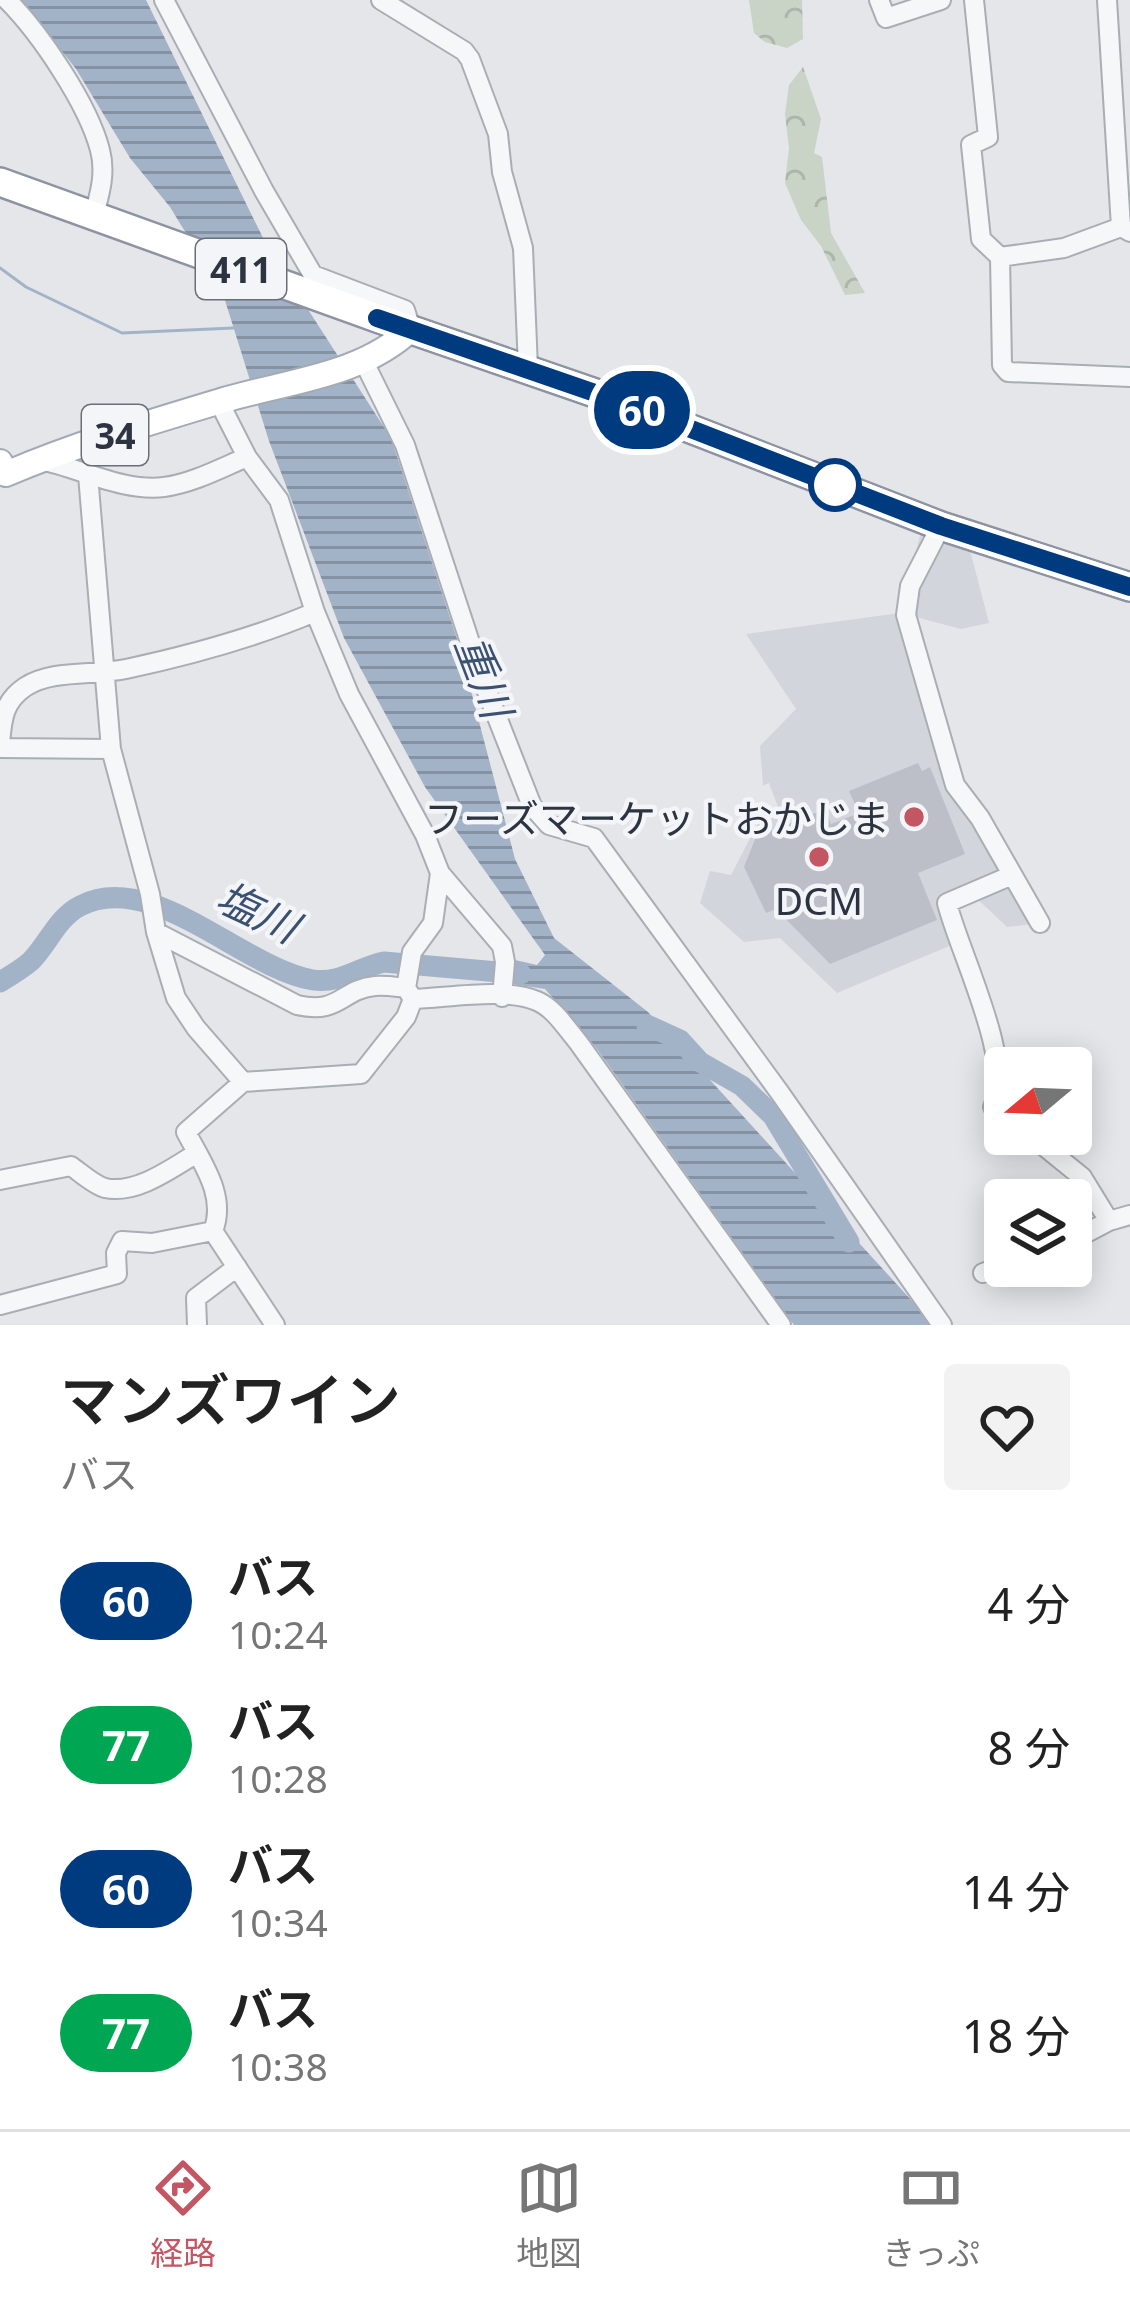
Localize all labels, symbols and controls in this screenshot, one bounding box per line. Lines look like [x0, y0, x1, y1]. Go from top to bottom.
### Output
road number: 411 [196, 239, 286, 299]
line badge: 60 [588, 371, 696, 449]
text: 60 [618, 381, 666, 438]
road number: 34 [82, 405, 148, 465]
unlabelled marker [810, 460, 860, 510]
water label: 重川 [443, 627, 528, 729]
place label: フーズマーケットおかじま [424, 791, 890, 844]
marker: フーズマーケットおかじま [901, 804, 927, 830]
marker: DCM [806, 844, 832, 870]
water label: 塩川 [208, 867, 312, 956]
place label: DCM [775, 873, 863, 926]
north arrow [984, 1047, 1092, 1155]
map controls [984, 1047, 1092, 1287]
button: layers [984, 1179, 1092, 1287]
text: マンズワイン [60, 1360, 401, 1438]
button: heart [944, 1364, 1070, 1490]
text: バス [60, 1447, 138, 1500]
text: バス [228, 1546, 318, 1607]
text: 60 [102, 1572, 150, 1629]
text: 4 分 [988, 1573, 1070, 1634]
text: 10:24 [228, 1607, 328, 1660]
text: バス [228, 1690, 318, 1751]
text: 77 [102, 1716, 150, 1773]
text: 8 分 [988, 1717, 1070, 1778]
text: 10:28 [228, 1751, 328, 1804]
text: バス [228, 1834, 318, 1895]
text: 60 [102, 1860, 150, 1917]
text: 14 分 [962, 1861, 1070, 1922]
text: 10:34 [228, 1895, 328, 1948]
text: バス [228, 1978, 318, 2039]
text: 77 [102, 2004, 150, 2061]
text: 18 分 [962, 2005, 1070, 2066]
text: 10:38 [228, 2039, 328, 2092]
tab: 経路 [150, 2155, 216, 2275]
tab: 地図 [516, 2155, 582, 2275]
tab: きっぷ [882, 2155, 980, 2275]

